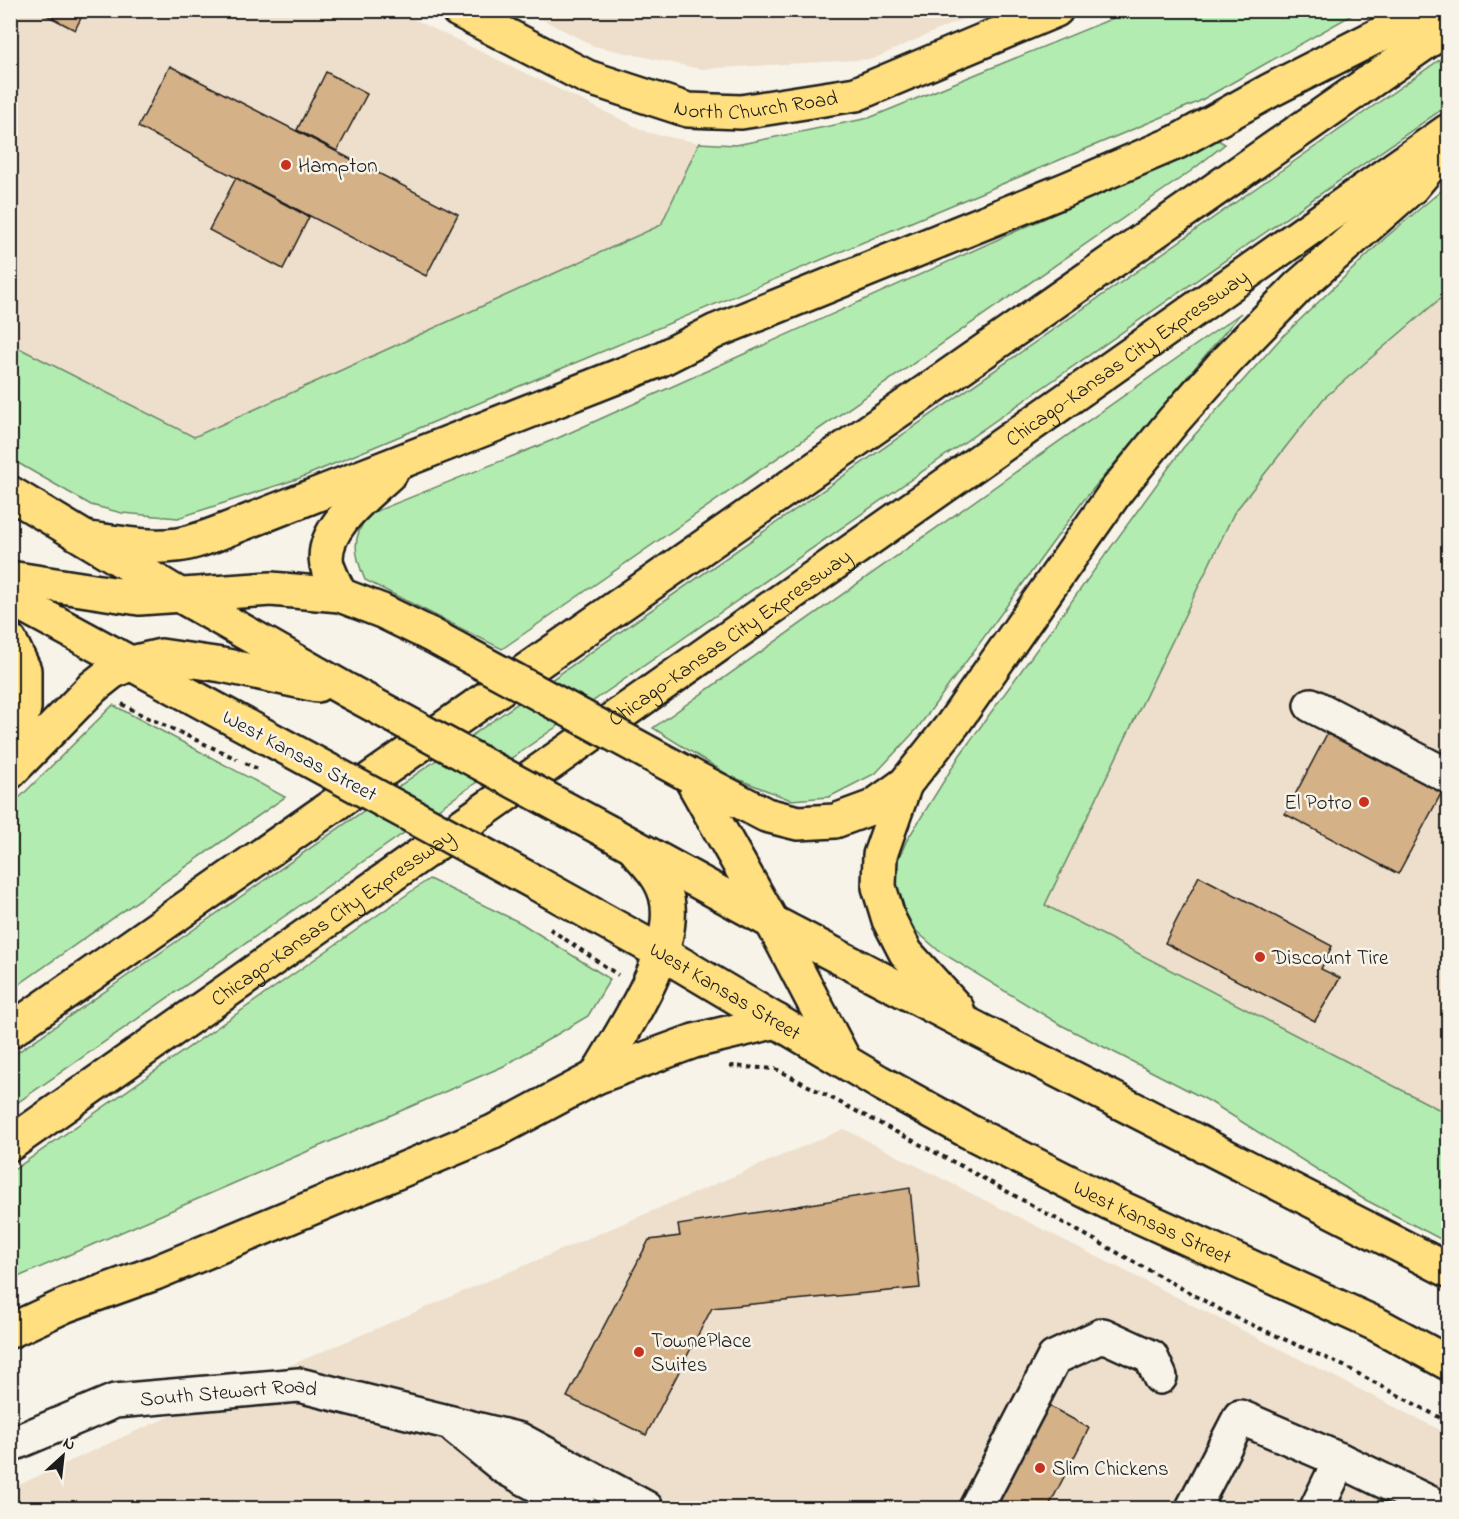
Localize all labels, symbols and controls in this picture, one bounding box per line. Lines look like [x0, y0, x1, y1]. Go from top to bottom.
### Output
street label: North Church Road [670, 84, 840, 129]
place label: Hampton [298, 152, 378, 182]
marker: Hampton [279, 158, 293, 172]
street label: Chicago-Kansas City Expressway [1000, 263, 1257, 455]
street label: Chicago-Kansas City Expressway [603, 543, 859, 735]
street label: West Kansas Street [216, 703, 382, 810]
place label: El Potro [1284, 789, 1352, 819]
marker: El Potro [1357, 795, 1371, 809]
street label: Chicago-Kansas City Expressway [206, 823, 462, 1015]
street label: West Kansas Street [643, 936, 806, 1049]
place label: Discount Tire [1271, 944, 1389, 974]
marker: Discount Tire [1253, 950, 1267, 964]
street label: West Kansas Street [1067, 1174, 1236, 1273]
place label: TownePlace Suites [651, 1327, 752, 1381]
marker: TownePlace Suites [632, 1345, 646, 1359]
street label: South Stewart Road [139, 1371, 320, 1416]
north arrow [33, 1426, 93, 1486]
text: N [59, 1431, 79, 1458]
place label: Slim Chickens [1052, 1455, 1169, 1485]
marker: Slim Chickens [1033, 1461, 1047, 1475]

